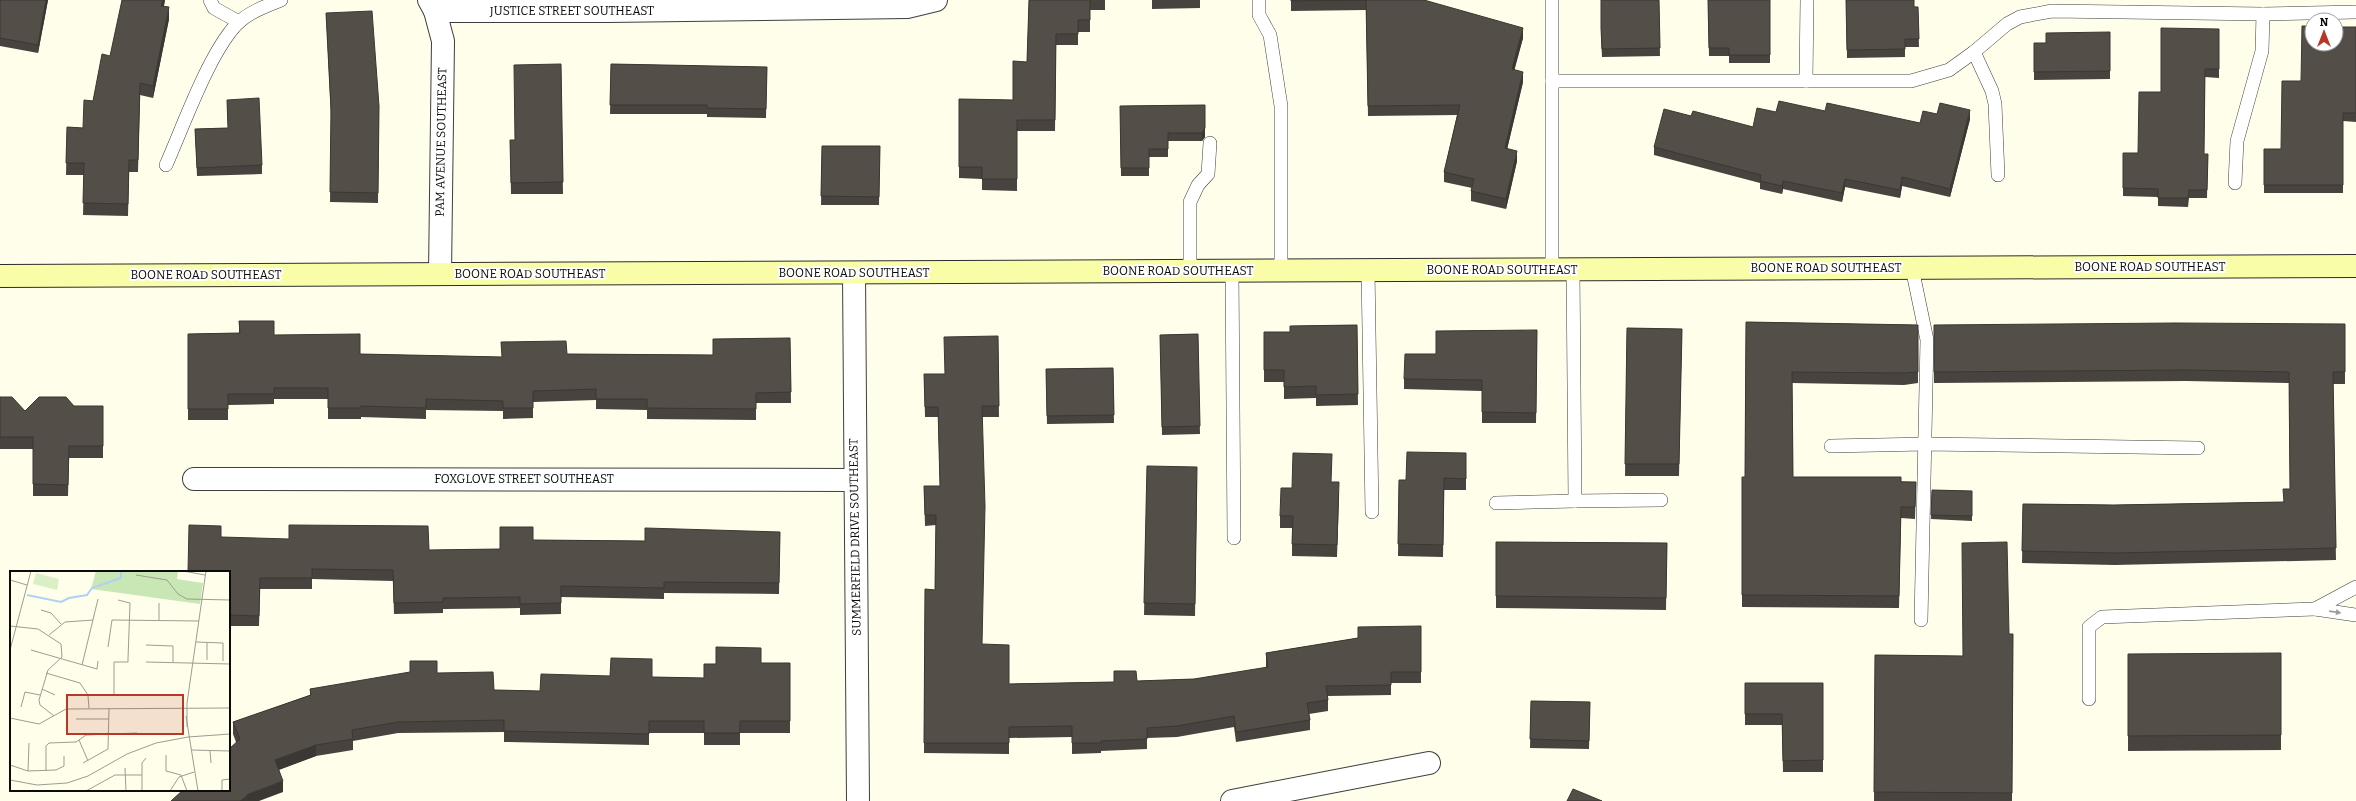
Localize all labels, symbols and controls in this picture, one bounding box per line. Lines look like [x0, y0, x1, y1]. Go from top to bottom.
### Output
street label: JUSTICE STREET SOUTHEAST [489, 4, 654, 18]
north arrow [2304, 12, 2344, 52]
text: N [2320, 16, 2329, 29]
street label: PAM AVENUE SOUTHEAST [433, 67, 449, 217]
street label: BOONE ROAD SOUTHEAST [2075, 260, 2225, 274]
street label: BOONE ROAD SOUTHEAST [1751, 261, 1901, 275]
street label: BOONE ROAD SOUTHEAST [1427, 263, 1577, 277]
street label: BOONE ROAD SOUTHEAST [1103, 264, 1253, 278]
street label: BOONE ROAD SOUTHEAST [779, 266, 929, 280]
street label: BOONE ROAD SOUTHEAST [455, 267, 605, 281]
street label: BOONE ROAD SOUTHEAST [131, 268, 281, 282]
street label: SUMMERFIELD DRIVE SOUTHEAST [846, 438, 864, 636]
street label: FOXGLOVE STREET SOUTHEAST [434, 472, 614, 486]
inset map [10, 571, 230, 791]
one-way arrow [2328, 609, 2341, 615]

